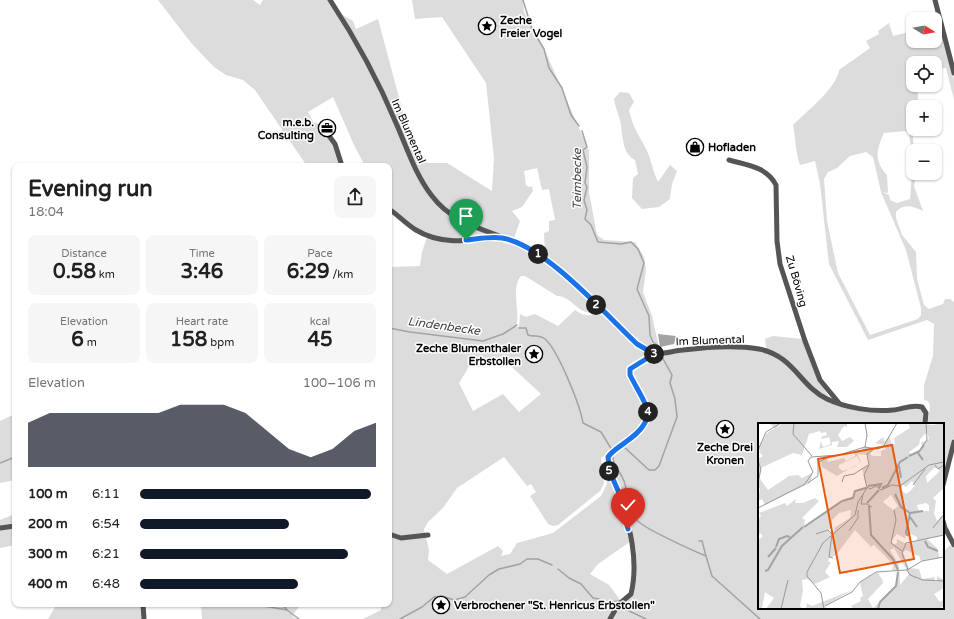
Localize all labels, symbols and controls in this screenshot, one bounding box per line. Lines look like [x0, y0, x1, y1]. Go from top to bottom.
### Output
north arrow [906, 12, 942, 48]
map controls [906, 12, 942, 180]
place label: Zeche Freier Vogel [500, 14, 563, 41]
place icon: Zeche Freier Vogel [477, 16, 497, 36]
button: locate [906, 56, 942, 92]
street label: Im Blumental [389, 97, 429, 165]
button: + [906, 100, 942, 136]
place label: m.e.b. Consulting [258, 116, 314, 143]
office icon: m.e.b. Consulting [317, 118, 337, 138]
shop icon: Hofladen [685, 137, 705, 157]
place label: Hofladen [708, 141, 756, 154]
button: − [906, 144, 942, 180]
water label: Teimbecke [570, 147, 584, 210]
text: Evening run [28, 176, 153, 202]
button: share [334, 176, 376, 218]
pin [449, 199, 483, 240]
text: 18:04 [28, 204, 64, 220]
icon: arrive [455, 205, 477, 227]
pin: 1 [528, 244, 548, 264]
text: Distance [61, 247, 107, 260]
text: Time [189, 247, 215, 260]
text: Pace [307, 247, 333, 260]
text: 1 [535, 247, 541, 260]
street label: Zu Böving [783, 254, 810, 308]
text: 0.58 [53, 260, 96, 284]
text: 3:46 [181, 260, 223, 284]
text: 6:29 [287, 260, 330, 284]
text: km [96, 268, 115, 281]
text: /km [330, 268, 353, 281]
pin: 2 [586, 295, 606, 315]
text: 2 [593, 298, 599, 311]
water label: Lindenbecke [407, 314, 482, 338]
text: Elevation [60, 315, 108, 328]
text: Heart rate [176, 315, 228, 328]
text: kcal [310, 315, 330, 328]
text: 6 [71, 328, 84, 352]
text: 158 [170, 328, 207, 352]
text: 45 [307, 328, 333, 352]
street label: Im Blumental [675, 333, 745, 348]
text: m [84, 336, 97, 349]
text: bpm [207, 336, 234, 349]
place label: Zeche Blumenthaler Erbstollen [416, 342, 522, 368]
place icon: Zeche Blumenthaler Erbstollen [524, 344, 544, 364]
pin: 3 [644, 344, 664, 364]
text: 3 [651, 347, 657, 360]
text: Elevation [28, 375, 85, 391]
text: 100–106 m [303, 375, 376, 391]
pin: 4 [638, 402, 658, 422]
text: 4 [645, 405, 651, 418]
place icon: Zeche Drei Kronen [715, 419, 735, 439]
inset map [758, 423, 944, 609]
place label: Zeche Drei Kronen [697, 441, 753, 467]
pin: 5 [599, 461, 619, 481]
text: 5 [606, 464, 612, 477]
text: 100 m [28, 486, 68, 502]
text: 6:11 [92, 486, 120, 502]
pin [611, 488, 645, 529]
icon: check [617, 494, 639, 516]
text: 200 m [28, 516, 68, 532]
text: 6:54 [92, 516, 120, 532]
text: 300 m [28, 546, 68, 562]
text: 6:21 [92, 546, 120, 562]
text: 400 m [28, 576, 68, 592]
text: 6:48 [92, 576, 120, 592]
place icon: Verbrochener "St. Henricus Erbstollen" [431, 595, 451, 615]
place label: Verbrochener "St. Henricus Erbstollen" [454, 599, 655, 612]

